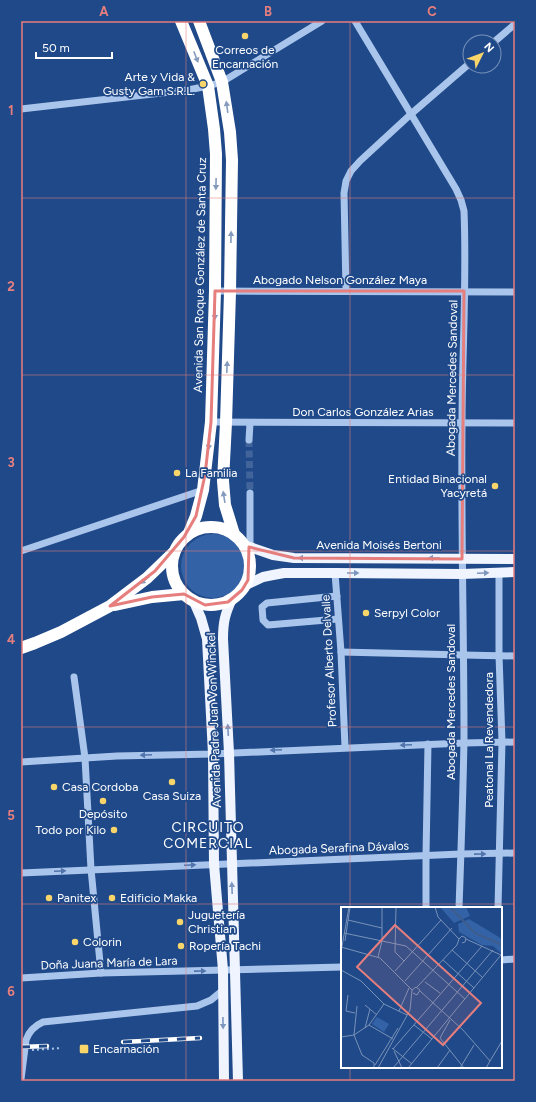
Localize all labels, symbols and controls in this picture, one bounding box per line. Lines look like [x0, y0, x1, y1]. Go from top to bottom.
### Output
text: A [99, 4, 109, 19]
text: B [264, 4, 272, 19]
text: C [427, 4, 437, 19]
marker: Correos de Encarnación [240, 31, 250, 41]
scale bar [36, 34, 112, 60]
north arrow [462, 34, 502, 74]
text: N [481, 40, 497, 55]
text: 50 m [42, 41, 70, 55]
place label: Correos de Encarnación [212, 43, 278, 71]
one-way arrow [194, 52, 200, 64]
place label: Arte y Vida & Gusty Gam S.R.L. [103, 70, 195, 98]
marker: Arte y Vida & Gusty Gam S.R.L. [198, 79, 208, 89]
one-way arrow [224, 101, 230, 113]
text: 1 [8, 103, 14, 118]
street label: Avenida San Roque González de Santa Cruz [191, 157, 209, 393]
one-way arrow [213, 178, 219, 191]
one-way arrow [228, 230, 234, 243]
street label: Abogado Nelson González Maya [253, 273, 427, 287]
text: 2 [7, 279, 15, 294]
street label: Abogada Mercedes Sandoval [444, 300, 460, 456]
one-way arrow [211, 308, 218, 320]
one-way arrow [224, 361, 231, 373]
street label: Don Carlos González Arias [292, 405, 434, 419]
one-way arrow [206, 438, 212, 450]
text: 3 [7, 455, 15, 470]
place label: La Familia [185, 466, 237, 480]
marker: La Familia [172, 468, 182, 478]
place label: Entidad Binacional Yacyretá [388, 472, 487, 500]
marker: Entidad Binacional Yacyretá [490, 481, 500, 491]
one-way arrow [221, 491, 227, 503]
street label: Avenida Moisés Bertoni [316, 538, 442, 552]
one-way arrow [297, 555, 310, 561]
one-way arrow [428, 555, 440, 562]
one-way arrow [347, 570, 360, 576]
one-way arrow [477, 570, 490, 576]
one-way arrow [139, 576, 150, 584]
street label: Profesor Alberto Delvalle [319, 594, 339, 728]
place label: Serpyl Color [374, 606, 440, 620]
marker: Serpyl Color [361, 608, 371, 618]
street label: Abogada Mercedes Sandoval [444, 624, 458, 780]
text: 4 [7, 632, 15, 647]
street label: Avenida Padre Juan Von Winckel [204, 632, 224, 808]
street label: Peatonal La Revendedora [482, 672, 496, 808]
one-way arrow [225, 723, 231, 736]
one-way arrow [399, 742, 412, 748]
one-way arrow [270, 747, 282, 754]
one-way arrow [140, 752, 152, 759]
marker: Casa Suiza [167, 777, 177, 787]
place label: Casa Cordoba [62, 780, 138, 794]
marker: Casa Cordoba [49, 782, 59, 792]
place label: Casa Suiza [143, 789, 201, 803]
marker: Depósito [98, 796, 108, 806]
place label: Depósito [79, 807, 127, 821]
text: 5 [7, 808, 15, 823]
district label: CIRCUITO COMERCIAL [163, 819, 253, 852]
place label: Todo por Kilo [35, 823, 106, 837]
marker: Todo por Kilo [109, 825, 119, 835]
street label: Abogada Serafina Dávalos [269, 839, 410, 857]
one-way arrow [474, 851, 487, 857]
one-way arrow [184, 862, 196, 869]
one-way arrow [54, 868, 67, 874]
one-way arrow [229, 882, 236, 894]
place label: Panitex [57, 891, 96, 905]
place label: Edificio Makka [120, 891, 197, 905]
marker: Panitex [44, 893, 54, 903]
marker: Edificio Makka [107, 893, 117, 903]
inset map [341, 907, 502, 1068]
place label: Juguetería Christian [188, 908, 245, 936]
marker: Juguetería Christian [175, 917, 185, 927]
place label: Colorin [83, 935, 122, 949]
marker: Colorin [70, 937, 80, 947]
place label: Ropería Tachi [189, 939, 261, 953]
marker: Ropería Tachi [176, 941, 186, 951]
street label: Doña Juana María de Lara [40, 954, 178, 972]
one-way arrow [194, 968, 207, 974]
text: 6 [7, 984, 15, 999]
one-way arrow [220, 1017, 226, 1030]
place label: Encarnación [93, 1042, 160, 1056]
marker: Encarnación [78, 1043, 90, 1055]

